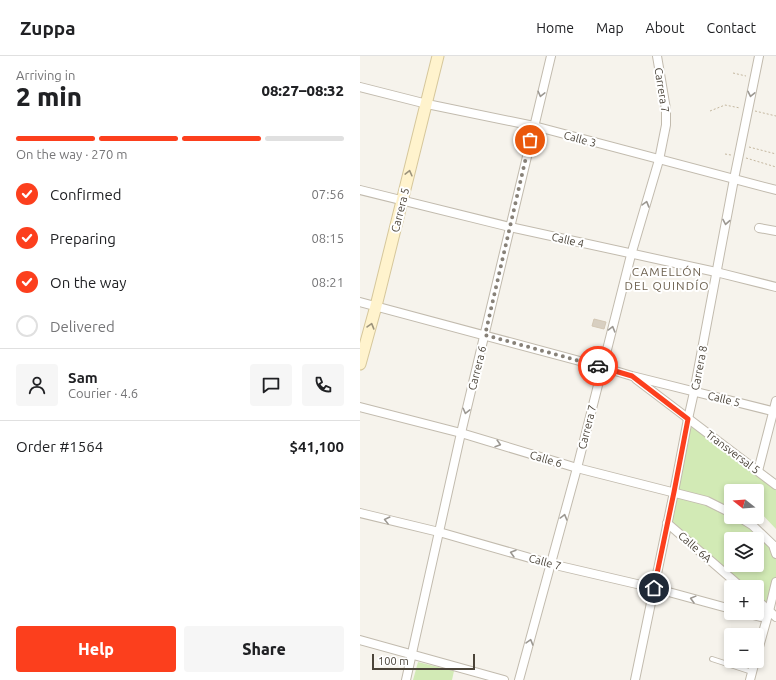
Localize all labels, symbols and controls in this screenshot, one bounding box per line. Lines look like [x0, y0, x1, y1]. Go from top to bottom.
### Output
text: Zuppa [20, 17, 76, 39]
text: Home [536, 20, 574, 36]
text: Map [596, 20, 624, 36]
text: About [646, 20, 685, 36]
text: Contact [707, 20, 756, 36]
street label: Carrera 7 [653, 67, 671, 113]
text: Arriving in [16, 68, 75, 82]
text: 2 min [16, 82, 82, 111]
text: 08:27–08:32 [261, 82, 344, 99]
one-way arrow [538, 91, 546, 97]
one-way arrow [748, 91, 756, 97]
pin [513, 123, 547, 157]
icon: bag [519, 129, 541, 151]
street label: Calle 3 [563, 129, 597, 149]
text: On the way · 270 m [16, 147, 128, 161]
one-way arrow [404, 170, 413, 177]
icon: check [16, 183, 38, 205]
text: Confirmed [50, 186, 122, 203]
text: 07:56 [311, 187, 344, 201]
street label: Carrera 5 [389, 187, 411, 233]
one-way arrow [641, 200, 650, 207]
one-way arrow [722, 219, 730, 225]
icon: check [16, 227, 38, 249]
text: Preparing [50, 230, 116, 247]
street label: Calle 4 [551, 230, 585, 250]
text: 08:15 [311, 231, 344, 245]
district label: CAMELLÓN DEL QUINDÍO [624, 265, 710, 292]
icon: check [16, 271, 38, 293]
text: On the way [50, 274, 126, 291]
text: 08:21 [311, 275, 344, 289]
text: Delivered [50, 318, 115, 335]
one-way arrow [366, 323, 374, 329]
one-way arrow [607, 326, 616, 333]
street label: Carrera 6 [466, 345, 488, 391]
street label: Carrera 8 [689, 345, 709, 391]
courier [578, 346, 618, 386]
icon: car [587, 355, 609, 377]
button: person [16, 364, 58, 406]
button: chat [250, 364, 292, 406]
button: phone [302, 364, 344, 406]
text: Sam [68, 369, 98, 386]
text: Courier · 4.6 [68, 386, 138, 400]
street label: Calle 5 [707, 389, 741, 409]
street label: Carrera 7 [576, 404, 598, 450]
one-way arrow [462, 407, 471, 414]
street label: Transversal 5 [704, 428, 762, 476]
text: Order #1564 [16, 438, 103, 455]
text: $41,100 [290, 438, 344, 455]
one-way arrow [494, 439, 501, 448]
street label: Calle 6 [528, 448, 564, 470]
north arrow [724, 484, 764, 524]
map controls [724, 484, 764, 668]
one-way arrow [559, 514, 568, 521]
one-way arrow [384, 516, 391, 525]
street label: Calle 6A [676, 529, 715, 565]
button: layers [724, 532, 764, 572]
one-way arrow [510, 549, 517, 558]
street label: Calle 7 [528, 552, 562, 572]
pin [637, 571, 671, 605]
icon: home [643, 577, 665, 599]
button: + [724, 580, 764, 620]
one-way arrow [690, 595, 697, 604]
button: Help [16, 626, 176, 672]
button: Share [184, 626, 344, 672]
button: − [724, 628, 764, 668]
one-way arrow [525, 639, 534, 646]
scale bar [372, 652, 475, 671]
text: 100 m [378, 655, 409, 667]

